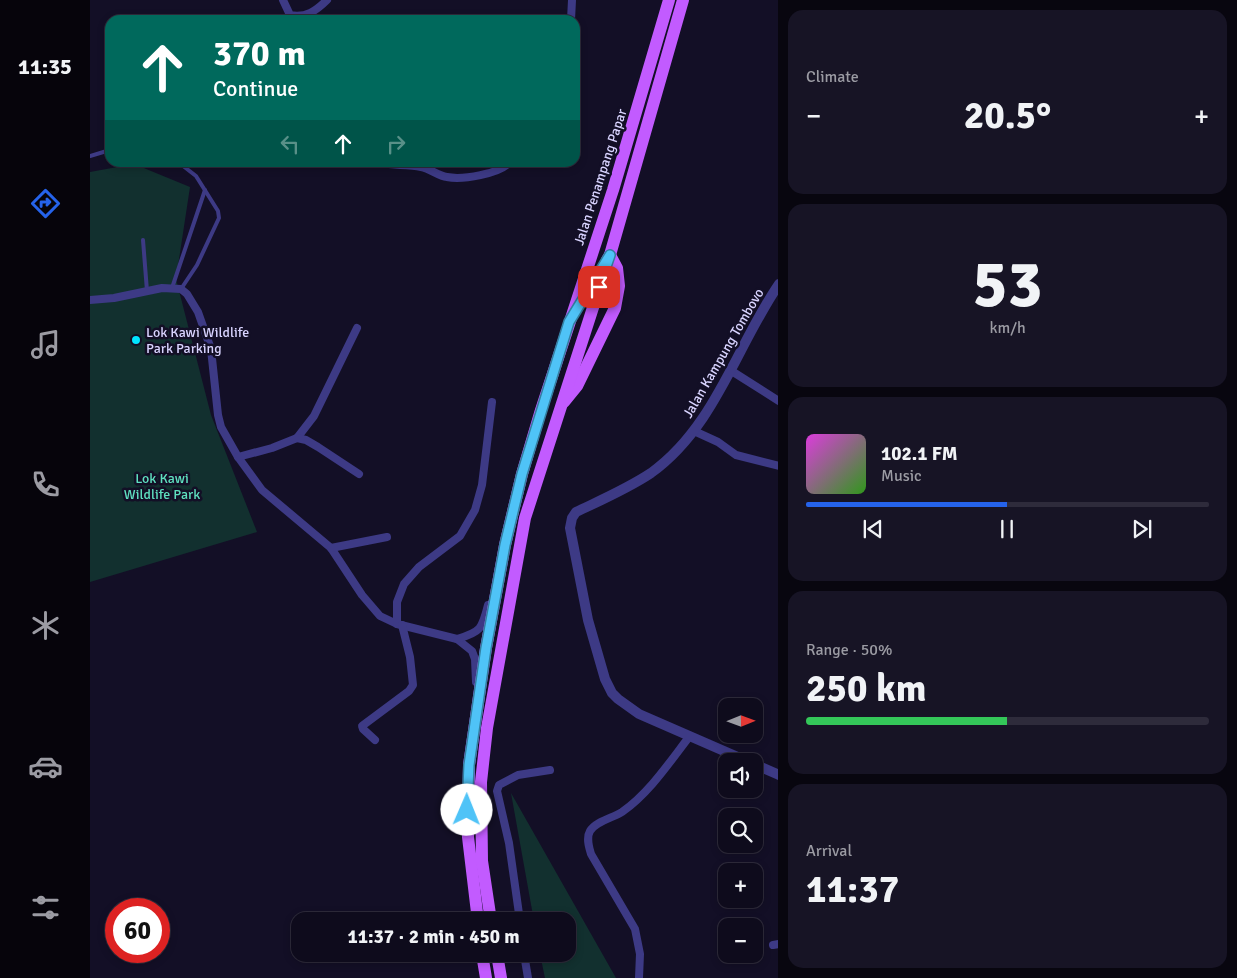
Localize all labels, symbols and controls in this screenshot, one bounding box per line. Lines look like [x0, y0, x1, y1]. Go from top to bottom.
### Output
text: 370 m [213, 32, 306, 75]
icon: ahead [130, 35, 195, 100]
text: 11:35 [18, 53, 72, 80]
text: Climate [806, 67, 859, 87]
text: Continue [213, 75, 298, 102]
text: 20.5° [964, 92, 1051, 139]
text: − [806, 99, 821, 133]
text: + [1194, 99, 1209, 133]
street label: Jalan Penampang Papar [570, 106, 631, 248]
icon: left [276, 130, 304, 158]
icon: ahead [329, 130, 357, 158]
icon: right [382, 130, 410, 158]
icon: directions [28, 186, 63, 221]
text: 53 [972, 245, 1043, 325]
pin [578, 266, 620, 308]
icon: arrive [585, 273, 613, 301]
street label: Jalan Kampung Tombovo [679, 285, 768, 421]
text: km/h [989, 318, 1026, 338]
place label: Lok Kawi Wildlife Park Parking [146, 324, 249, 357]
icon: music [28, 327, 63, 362]
marker: Lok Kawi Wildlife Park Parking [130, 334, 142, 346]
text: 102.1 FM [881, 442, 958, 466]
text: Music [881, 466, 922, 486]
icon: phone [28, 467, 63, 502]
park label: Lok Kawi Wildlife Park [124, 470, 200, 503]
icon: previous [859, 515, 887, 543]
icon: pause [993, 515, 1021, 543]
icon: next [1128, 515, 1156, 543]
icon: climate [28, 608, 63, 643]
text: Range · 50% [806, 640, 892, 660]
text: 250 km [806, 665, 927, 712]
north arrow [718, 698, 762, 742]
map controls [718, 698, 763, 963]
icon: car [28, 749, 63, 784]
button: sound [718, 753, 763, 798]
position arrow [440, 783, 492, 835]
button: search [718, 808, 763, 853]
text: Arrival [806, 841, 852, 861]
button: + [718, 863, 763, 908]
text: 11:37 [806, 866, 899, 913]
icon: filters [28, 890, 63, 925]
speed limit sign: 60 [105, 898, 170, 963]
button: − [718, 918, 763, 963]
text: 11:37 · 2 min · 450 m [347, 925, 520, 949]

